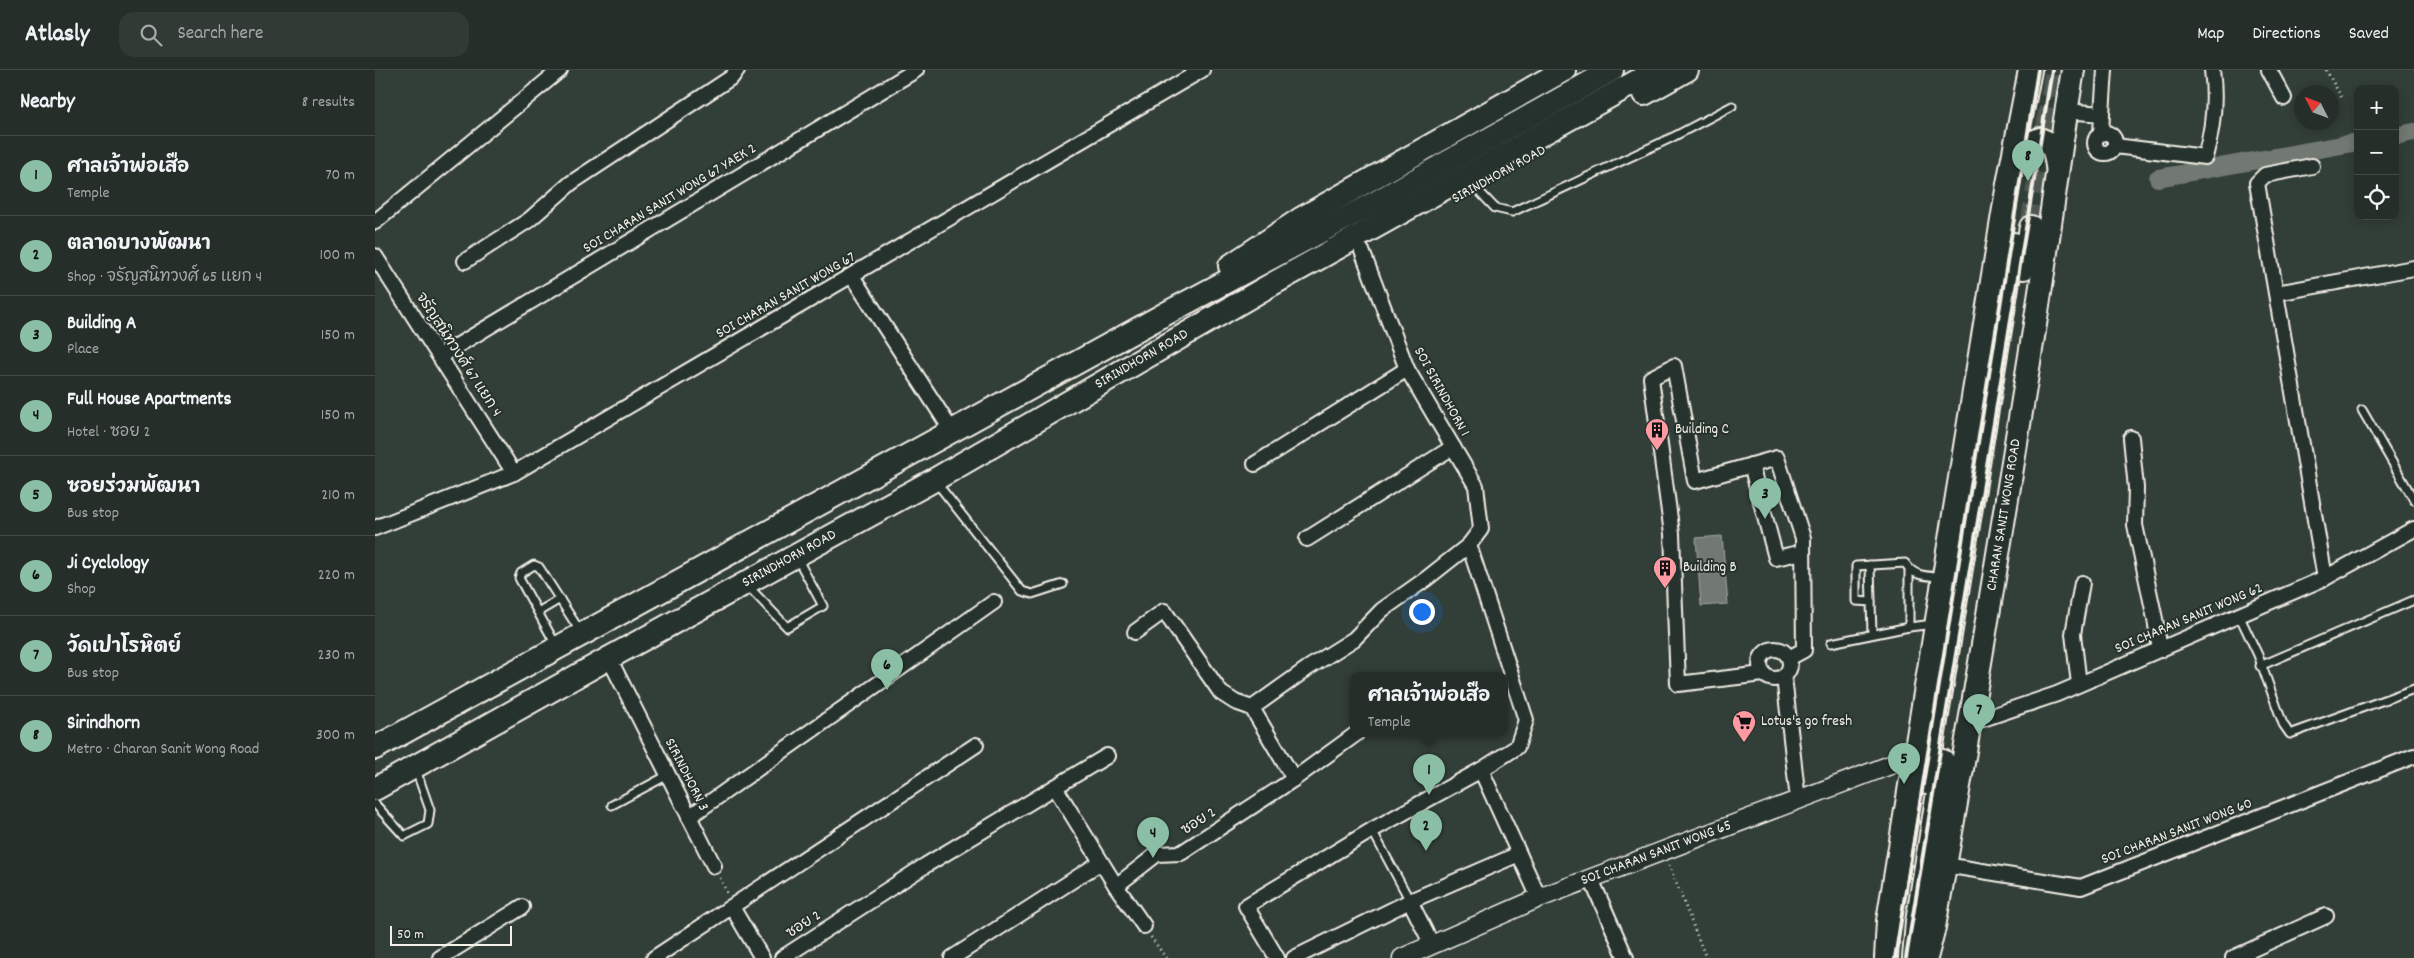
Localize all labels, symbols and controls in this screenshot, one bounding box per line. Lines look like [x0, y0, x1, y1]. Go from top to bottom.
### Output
search box [119, 12, 469, 57]
text: Atlasly [25, 18, 89, 52]
icon: search [137, 21, 165, 49]
text: Search here [177, 21, 263, 48]
text: Map [2197, 22, 2224, 47]
text: Directions [2252, 22, 2321, 47]
text: Saved [2349, 22, 2389, 47]
north arrow [2294, 85, 2339, 130]
map controls [2354, 85, 2399, 220]
button: + [2354, 85, 2399, 130]
text: Nearby [20, 88, 75, 118]
text: 8 results [302, 91, 355, 114]
button: − [2354, 130, 2399, 175]
street label: SOI CHARAN SANIT WONG 67 YAEK 2 [579, 138, 761, 260]
street label: SIRINDHORN ROAD [1448, 140, 1550, 210]
pin: 8 [2012, 140, 2044, 181]
text: ศาลเจ้าพ่อเสือ [67, 155, 189, 182]
text: 1 [34, 164, 38, 187]
text: 70 m [325, 164, 355, 187]
button: locate [2354, 175, 2399, 220]
text: Temple [67, 182, 110, 205]
text: ตลาดบางพัฒนา [67, 232, 211, 259]
text: 2 [33, 244, 40, 267]
text: 100 m [319, 244, 355, 267]
street label: SOI CHARAN SANIT WONG 67 [712, 247, 860, 345]
text: Shop · จรัญสนิทวงศ์ 65 แยก 4 [67, 266, 262, 289]
street label: จรัญสนิทวงศ์ 67 แยก 4 [409, 288, 507, 422]
text: Building A [67, 311, 136, 338]
text: 3 [32, 324, 40, 347]
text: 150 m [321, 324, 355, 347]
street label: SIRINDHORN ROAD [1091, 324, 1193, 395]
text: Place [67, 338, 99, 361]
street label: SOI SIRINDHORN 1 [1407, 343, 1475, 441]
text: Full House Apartments [67, 387, 231, 414]
text: 4 [33, 404, 39, 427]
text: 150 m [321, 404, 355, 427]
building icon: Building C [1644, 417, 1670, 451]
place label: Building C [1675, 419, 1729, 441]
text: Hotel · ซอย 2 [67, 421, 151, 444]
street label: CHARAN SANIT WONG ROAD [1981, 437, 2028, 593]
text: ซอยร่วมพัฒนา [67, 475, 200, 502]
pin: 3 [1749, 478, 1781, 519]
text: 5 [32, 484, 40, 507]
text: 210 m [321, 484, 355, 507]
text: Bus stop [67, 502, 119, 525]
street label: SIRINDHORN ROAD [738, 524, 841, 594]
text: Ji Cyclology [67, 551, 148, 578]
building icon: Building B [1652, 555, 1678, 589]
place label: Building B [1683, 557, 1737, 579]
text: 6 [32, 564, 40, 587]
text: 220 m [318, 564, 355, 587]
text: Shop [67, 578, 96, 601]
street label: SOI CHARAN SANIT WONG 62 [2112, 578, 2266, 660]
your location [1409, 599, 1435, 625]
text: วัดเปาโรหิตย์ [67, 635, 181, 662]
text: 7 [33, 644, 39, 667]
text: 230 m [318, 644, 355, 667]
pin: 6 [871, 649, 903, 690]
text: Bus stop [67, 662, 119, 685]
popup [1350, 672, 1508, 737]
text: ศาลเจ้าพ่อเสือ [1368, 684, 1490, 711]
pin: 7 [1963, 694, 1995, 735]
supermarket icon: Lotus's go fresh [1731, 709, 1757, 743]
text: Sirindhorn [67, 711, 140, 738]
text: Temple [1368, 711, 1410, 734]
place label: Lotus's go fresh [1761, 711, 1852, 733]
text: 8 [33, 724, 39, 747]
text: 300 m [316, 724, 355, 747]
street label: SIRINDHORN 3 [658, 735, 714, 815]
text: Metro · Charan Sanit Wong Road [67, 738, 259, 761]
pin: 5 [1888, 743, 1920, 784]
pin: 1 [1413, 754, 1445, 795]
street label: SOI CHARAN SANIT WONG 60 [2098, 793, 2256, 871]
street label: ซอย 2 [1177, 802, 1221, 842]
pin: 2 [1410, 810, 1442, 851]
street label: SOI CHARAN SANIT WONG 65 [1578, 815, 1735, 892]
pin: 4 [1137, 817, 1169, 858]
street label: ซอย 2 [782, 905, 826, 945]
scale bar [390, 923, 513, 946]
text: 50 m [397, 925, 424, 945]

